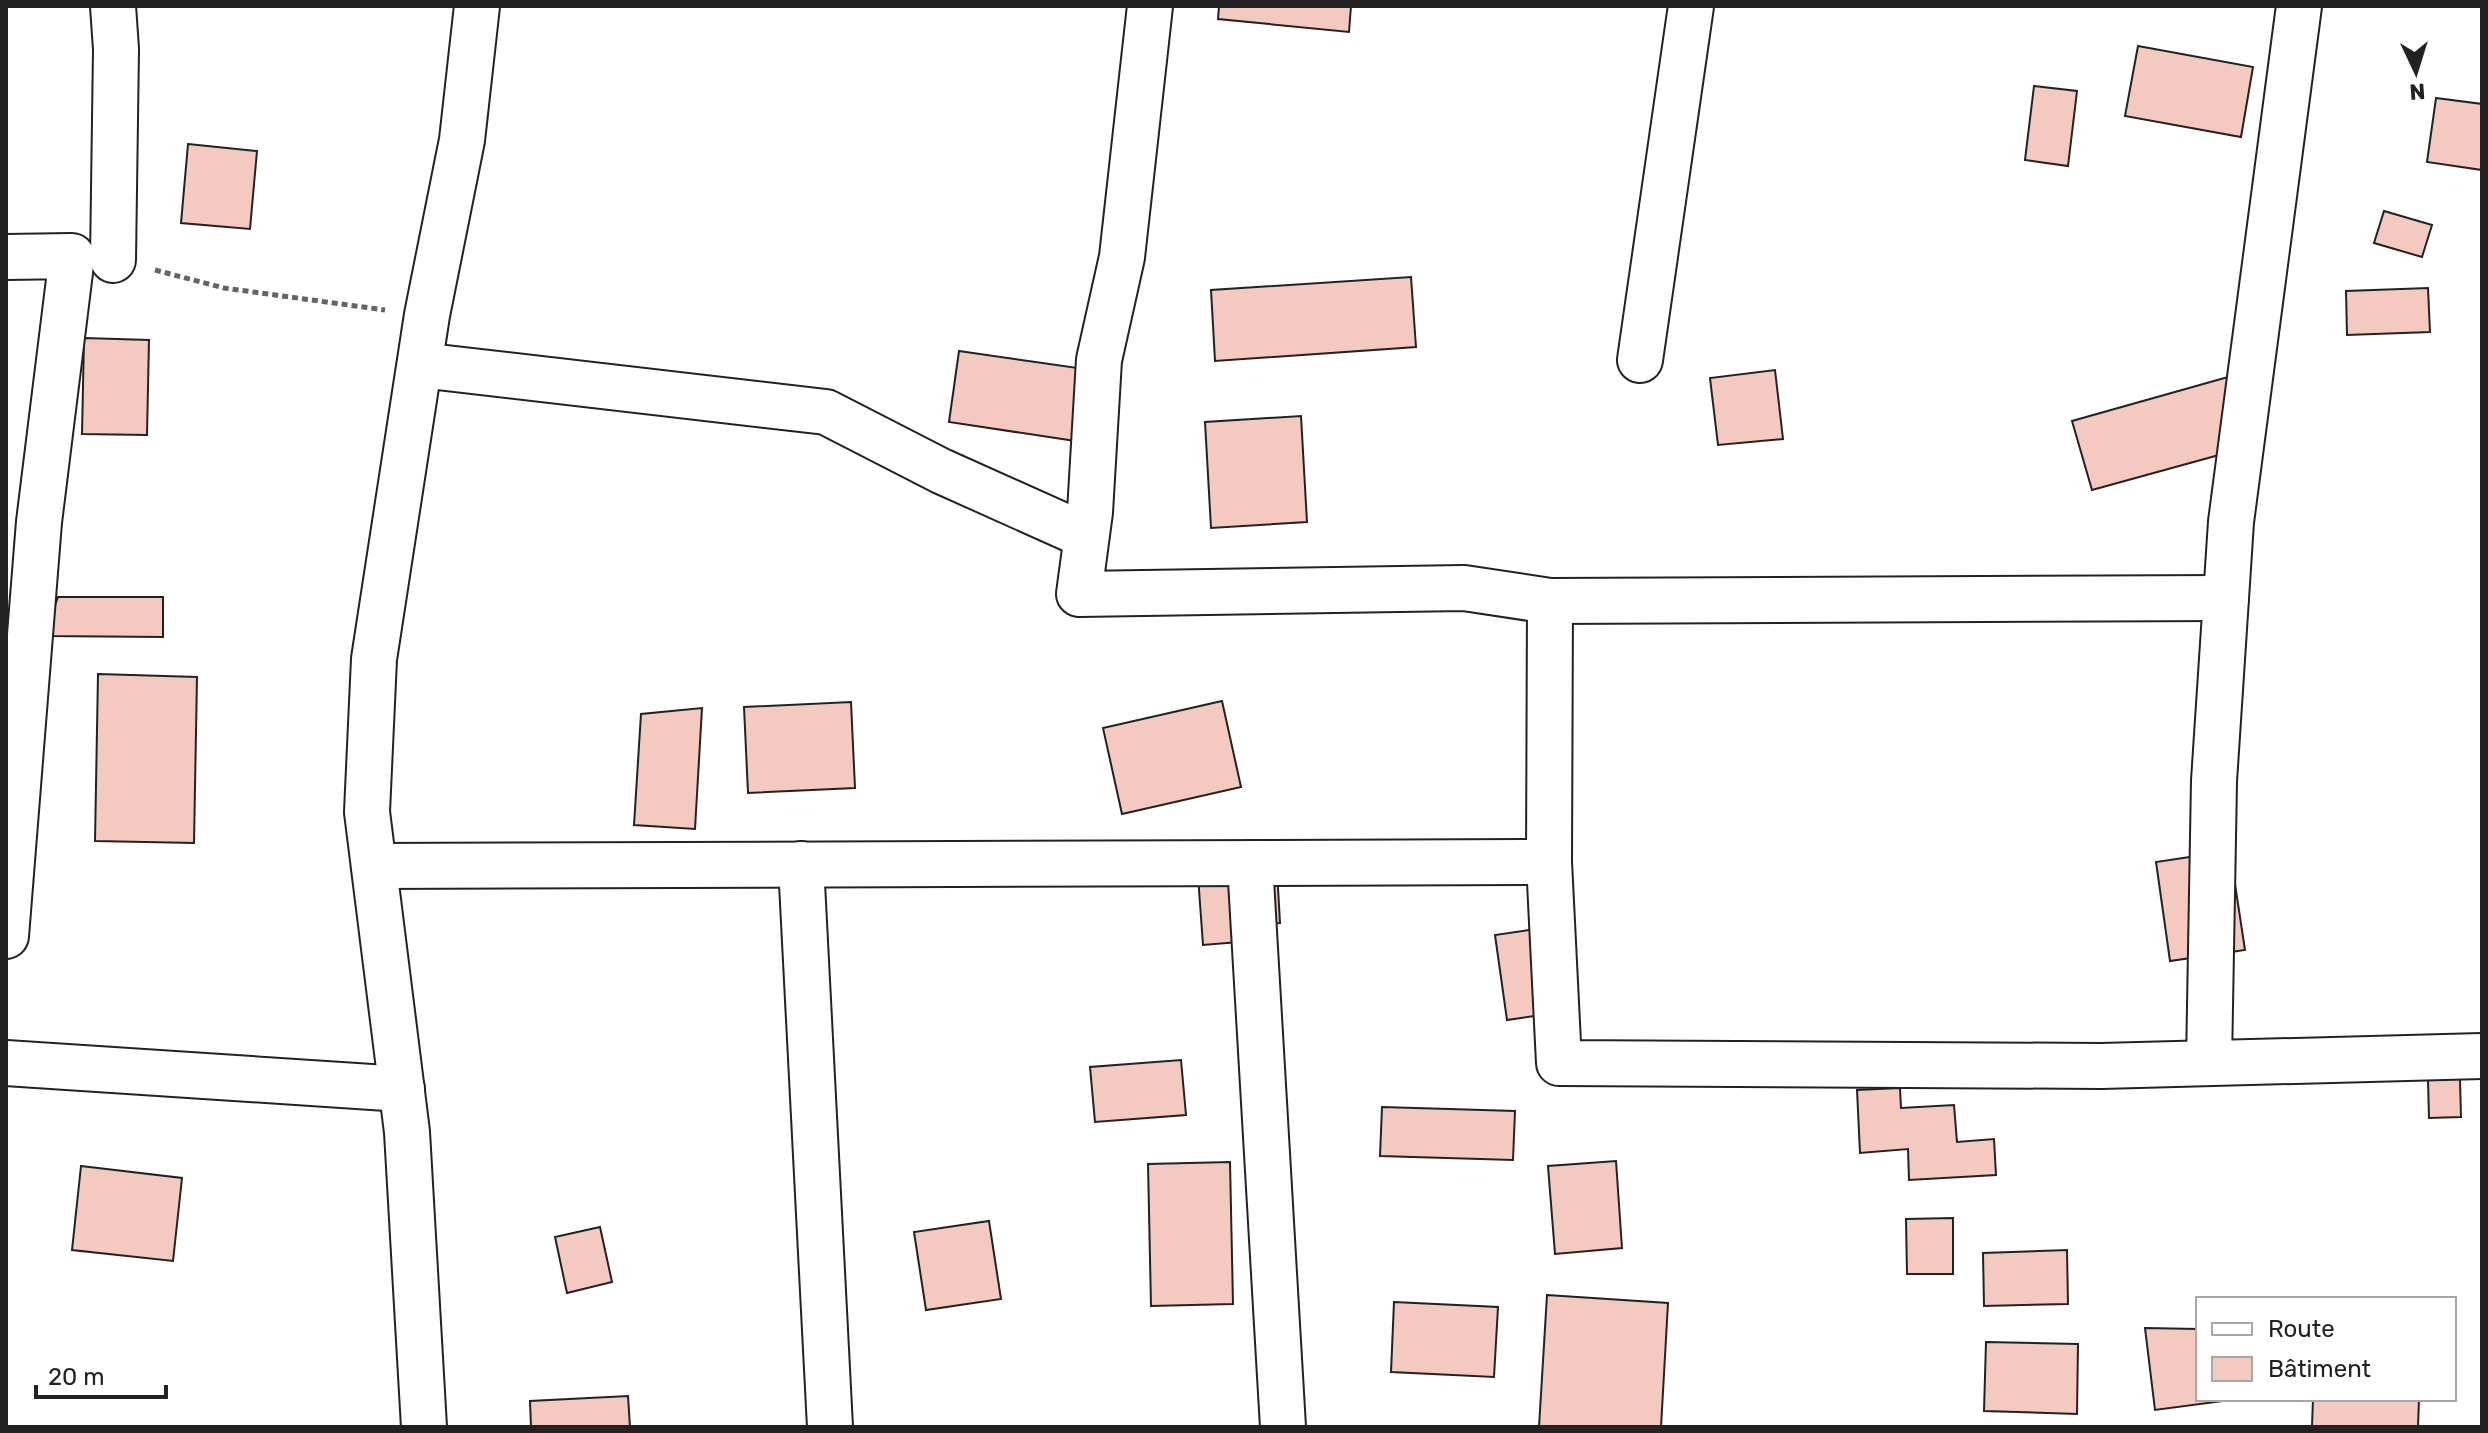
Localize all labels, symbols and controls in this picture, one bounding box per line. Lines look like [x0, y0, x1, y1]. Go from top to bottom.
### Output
north arrow [2376, 32, 2456, 112]
text: N [2409, 77, 2426, 105]
legend [2196, 1297, 2456, 1401]
text: Route [2268, 1315, 2335, 1343]
scale bar [36, 1349, 166, 1399]
text: Bâtiment [2268, 1355, 2371, 1383]
text: 20 m [48, 1363, 105, 1391]

